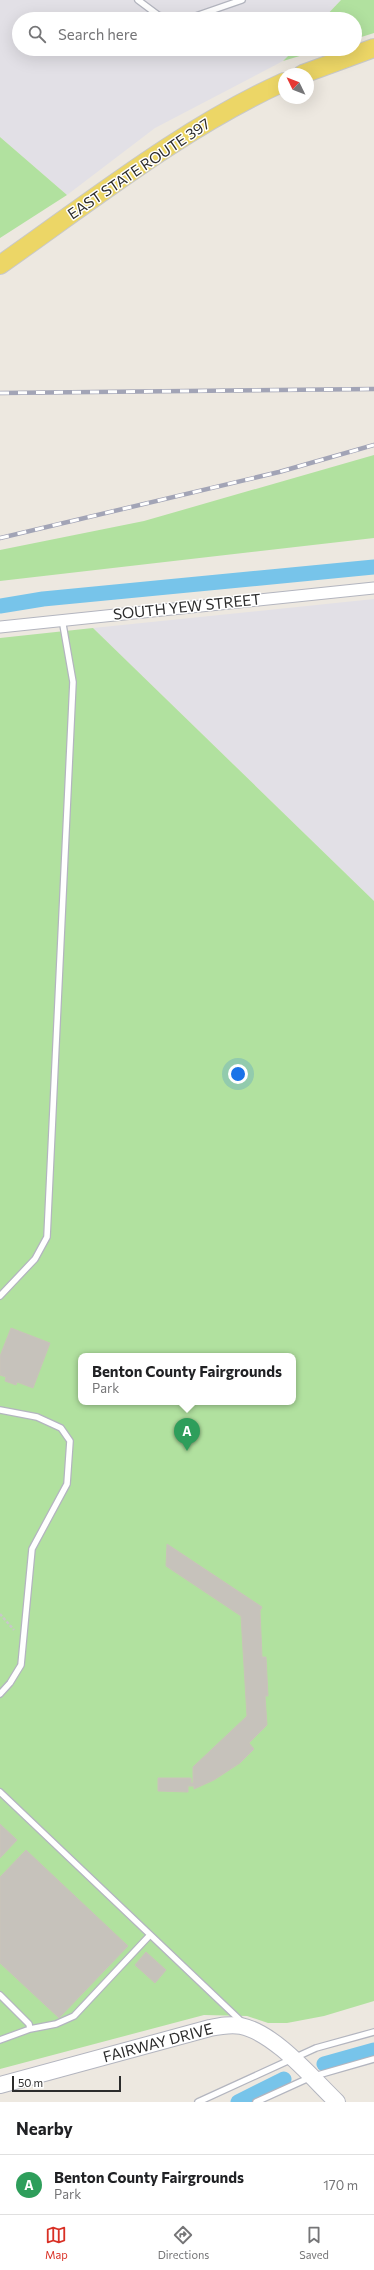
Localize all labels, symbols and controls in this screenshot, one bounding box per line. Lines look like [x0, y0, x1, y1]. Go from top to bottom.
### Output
search box [12, 12, 362, 56]
icon: search [26, 23, 48, 45]
text: Search here [58, 25, 137, 43]
north arrow [278, 68, 314, 104]
street label: EAST STATE ROUTE 397 [64, 114, 213, 223]
street label: SOUTH YEW STREET [112, 589, 262, 623]
your location [228, 1064, 248, 1084]
popup [78, 1353, 296, 1405]
text: Benton County Fairgrounds [92, 1362, 282, 1380]
text: Park [92, 1380, 119, 1396]
pin: A [174, 1418, 200, 1451]
street label: FAIRWAY DRIVE [101, 2019, 215, 2065]
scale bar [12, 2074, 121, 2093]
text: 50 m [18, 2076, 43, 2089]
text: Nearby [16, 2118, 73, 2139]
text: Benton County Fairgrounds [54, 2168, 244, 2186]
text: A [24, 2177, 34, 2193]
text: 170 m [323, 2177, 358, 2193]
text: Park [54, 2186, 81, 2202]
tab: Map [45, 2224, 68, 2261]
tab: Directions [158, 2224, 209, 2261]
tab: Saved [299, 2224, 329, 2261]

